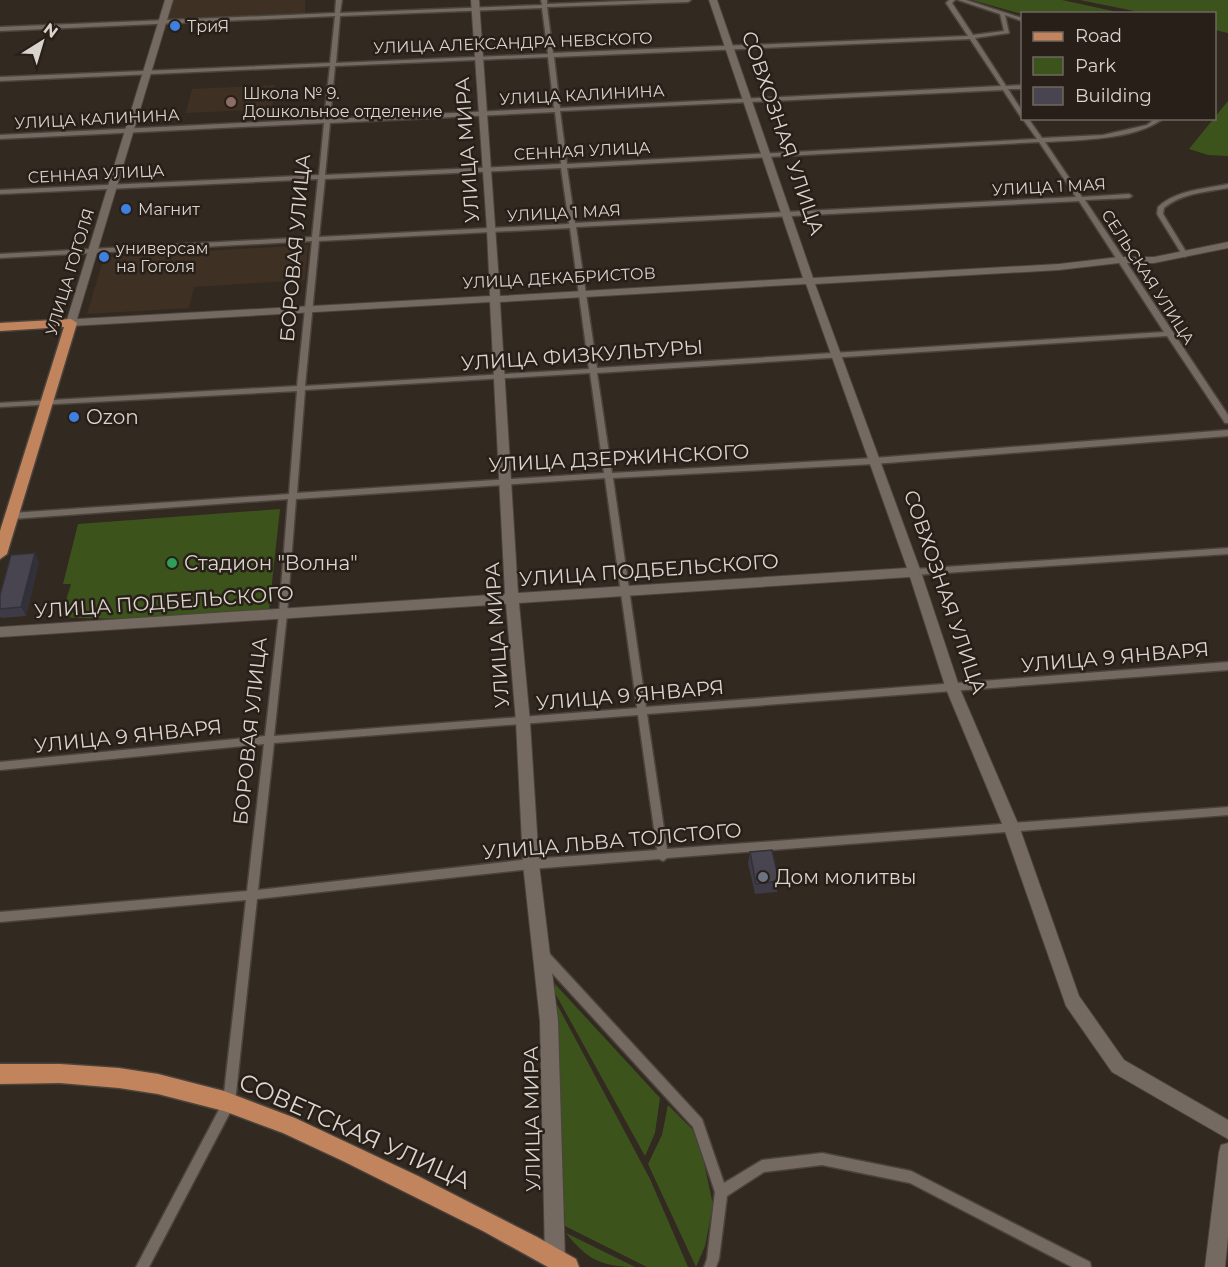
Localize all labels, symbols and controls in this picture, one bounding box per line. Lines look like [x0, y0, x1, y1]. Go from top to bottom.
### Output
north arrow [12, 12, 72, 72]
legend [1021, 12, 1216, 120]
place label: ТриЯ [187, 17, 229, 36]
text: N [40, 19, 62, 42]
marker: ТриЯ [168, 19, 182, 33]
text: Road [1075, 25, 1122, 47]
street label: СОВХОЗНАЯ УЛИЦА [737, 28, 829, 238]
street label: УЛИЦА АЛЕКСАНДРА НЕВСКОГО [373, 29, 653, 57]
text: Park [1075, 55, 1116, 77]
street label: УЛИЦА МИРА [450, 76, 484, 224]
street label: УЛИЦА КАЛИНИНА [499, 81, 665, 109]
place label: Школа № 9. Дошкольное отделение [243, 84, 443, 121]
text: Building [1075, 85, 1152, 107]
marker: Школа № 9. Дошкольное отделение [224, 95, 238, 109]
street label: УЛИЦА КАЛИНИНА [14, 105, 180, 133]
street label: СЕННАЯ УЛИЦА [513, 138, 651, 164]
street label: БОРОВАЯ УЛИЦА [275, 153, 315, 343]
street label: СЕННАЯ УЛИЦА [27, 161, 165, 187]
street label: УЛИЦА 1 МАЯ [992, 175, 1106, 199]
place label: Магнит [138, 200, 200, 219]
street label: УЛИЦА 1 МАЯ [507, 201, 621, 225]
marker: Магнит [119, 202, 133, 216]
street label: УЛИЦА ГОГОЛЯ [42, 206, 98, 338]
street label: СЕЛЬСКАЯ УЛИЦА [1097, 206, 1199, 348]
place label: универсам на Гоголя [115, 239, 208, 276]
marker: универсам на Гоголя [97, 250, 111, 264]
street label: УЛИЦА ДЕКАБРИСТОВ [462, 263, 656, 293]
street label: УЛИЦА ФИЗКУЛЬТУРЫ [460, 335, 704, 375]
place label: Ozon [86, 405, 139, 429]
marker: Ozon [67, 410, 81, 424]
street label: УЛИЦА ДЗЕРЖИНСКОГО [488, 439, 750, 477]
street label: СОВХОЗНАЯ УЛИЦА [899, 487, 991, 697]
street label: УЛИЦА ПОДБЕЛЬСКОГО [518, 549, 780, 591]
place label: Стадион "Волна" [184, 551, 358, 575]
marker: Стадион "Волна" [165, 556, 179, 570]
street label: УЛИЦА МИРА [480, 561, 514, 709]
street label: УЛИЦА ПОДБЕЛЬСКОГО [33, 581, 295, 623]
street label: БОРОВАЯ УЛИЦА [228, 636, 272, 826]
street label: УЛИЦА 9 ЯНВАРЯ [1020, 637, 1210, 677]
street label: УЛИЦА 9 ЯНВАРЯ [535, 675, 725, 715]
street label: УЛИЦА 9 ЯНВАРЯ [33, 714, 223, 758]
street label: УЛИЦА ЛЬВА ТОЛСТОГО [481, 818, 743, 864]
place label: Дом молитвы [775, 865, 917, 889]
marker: Дом молитвы [756, 870, 770, 884]
street label: УЛИЦА МИРА [519, 1046, 545, 1192]
street label: СОВЕТСКАЯ УЛИЦА [235, 1067, 476, 1195]

